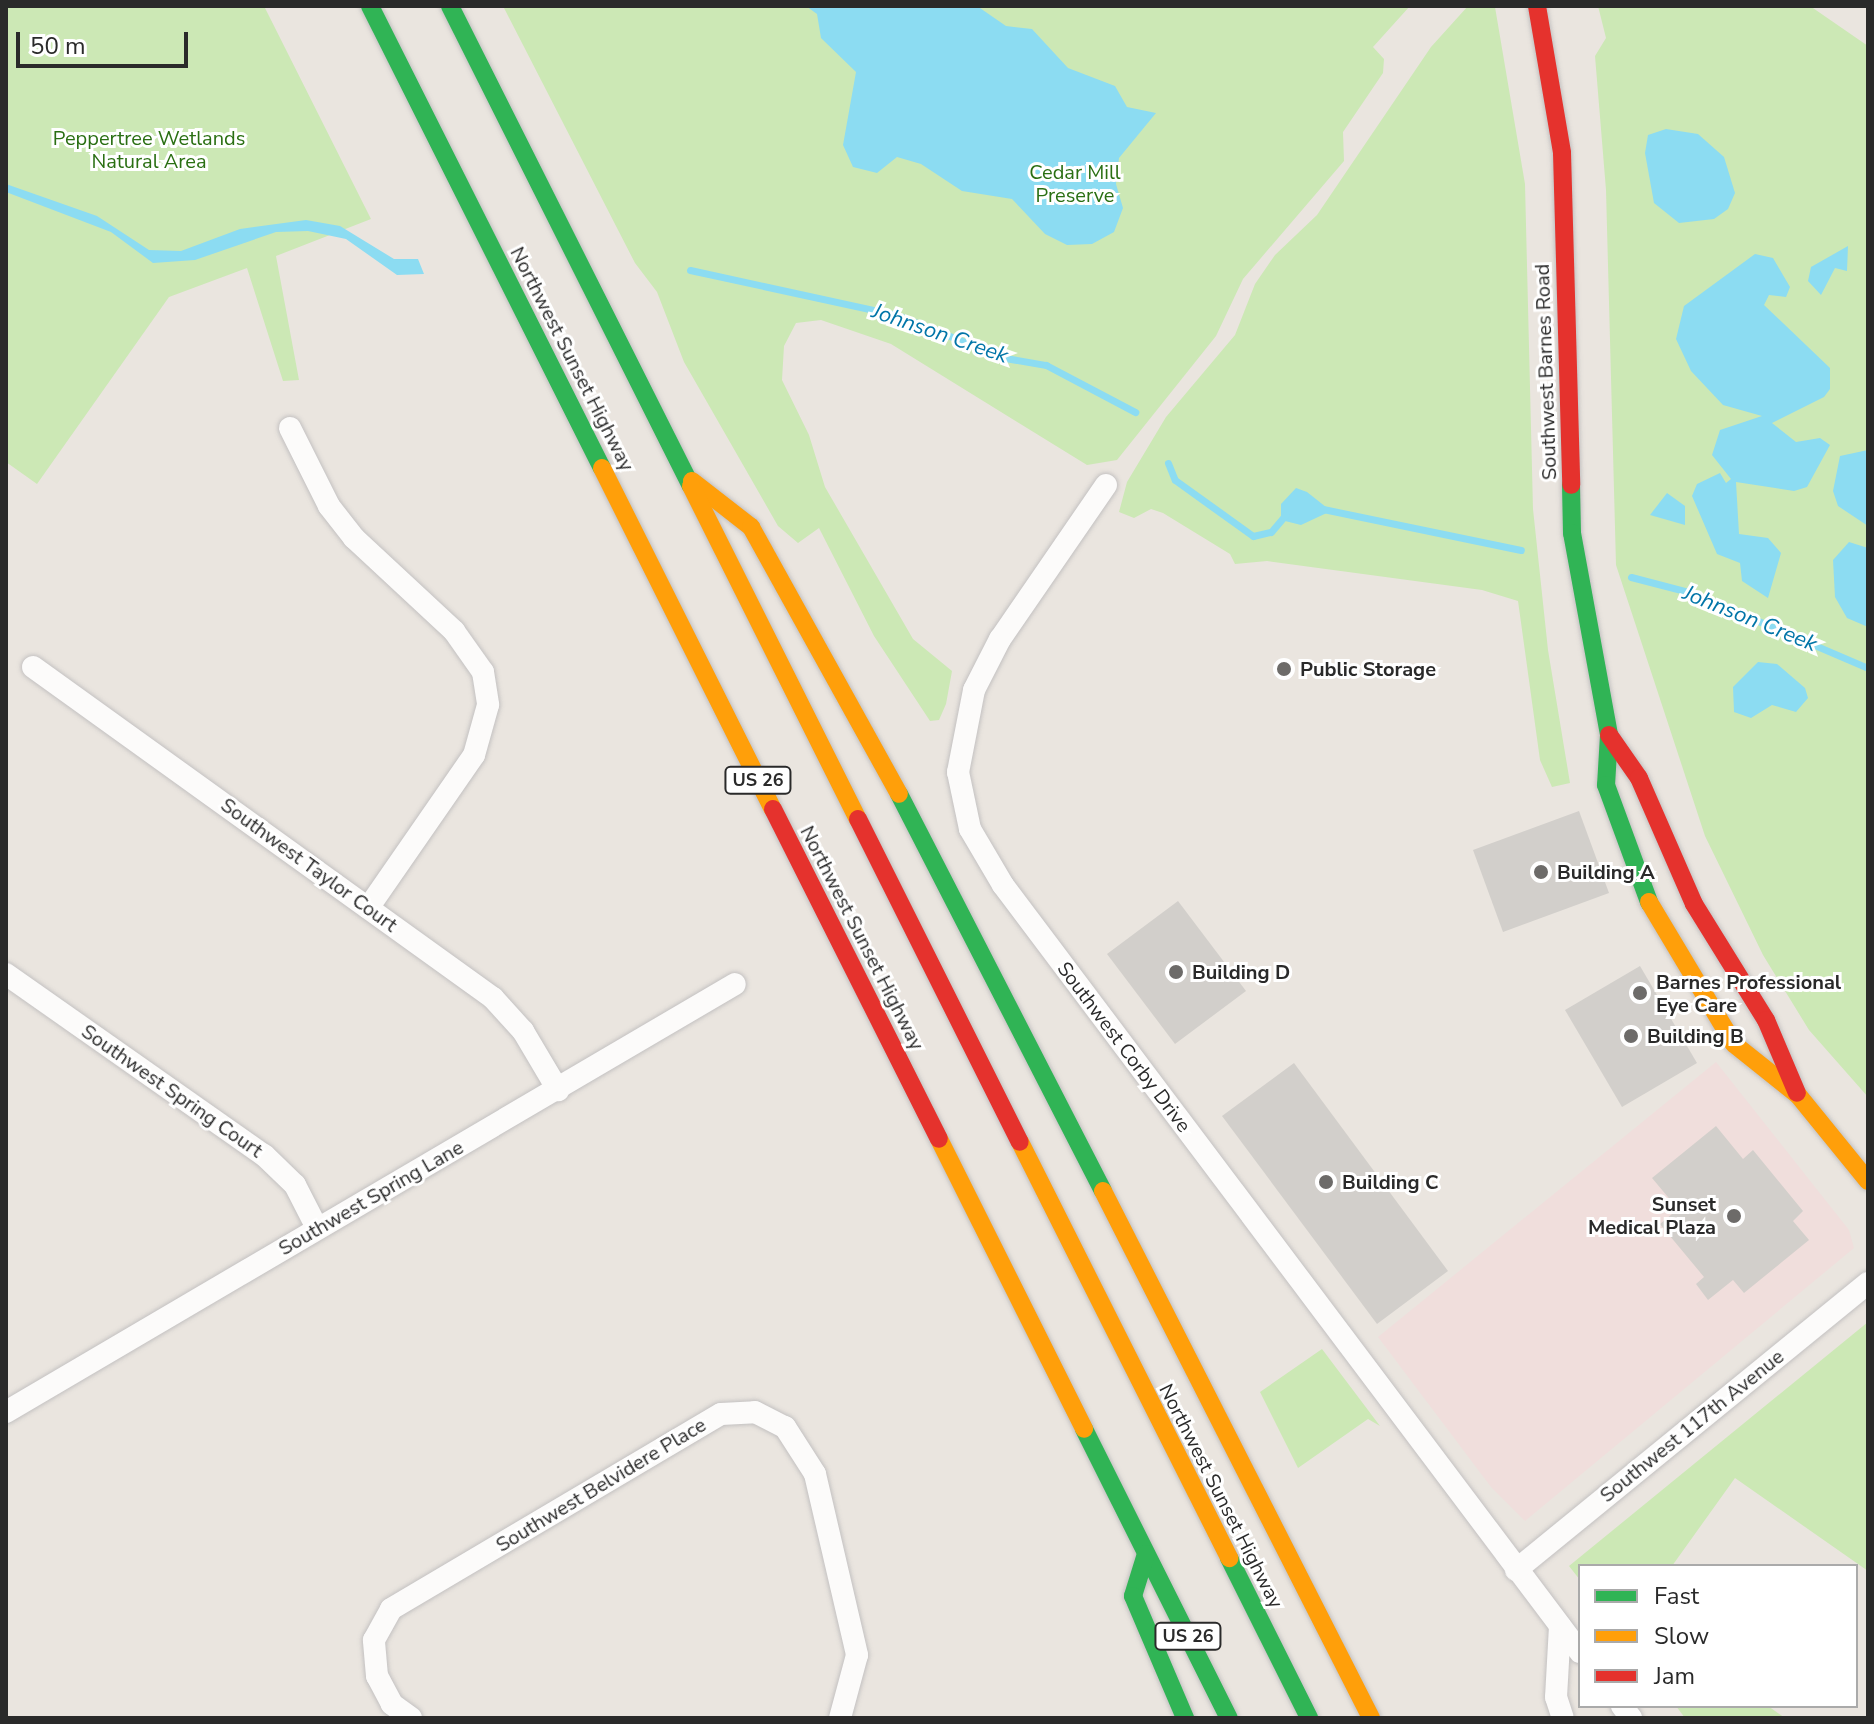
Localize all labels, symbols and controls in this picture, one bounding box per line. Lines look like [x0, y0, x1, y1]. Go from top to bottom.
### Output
scale bar [20, 16, 192, 66]
text: 50 m [30, 30, 86, 62]
park label: Peppertree Wetlands Natural Area [53, 126, 245, 173]
park label: Cedar Mill Preserve [1029, 160, 1121, 207]
street label: Northwest Sunset Highway [505, 243, 639, 475]
street label: Southwest Barnes Road [1530, 263, 1562, 481]
water label: Johnson Creek [868, 298, 1012, 370]
water label: Johnson Creek [1679, 580, 1821, 658]
place label: Public Storage [1300, 657, 1436, 681]
marker: Public Storage [1275, 660, 1293, 678]
road number: US 26 [724, 766, 792, 794]
street label: Southwest Taylor Court [216, 793, 402, 937]
street label: Northwest Sunset Highway [795, 822, 929, 1054]
place label: Building A [1557, 860, 1655, 884]
marker: Building A [1532, 863, 1550, 881]
street label: Southwest Corby Drive [1052, 957, 1196, 1137]
place label: Building D [1192, 960, 1290, 984]
marker: Building D [1167, 963, 1185, 981]
place label: Barnes Professional Eye Care [1656, 970, 1841, 1017]
marker: Barnes Professional Eye Care [1631, 984, 1649, 1002]
street label: Southwest Spring Court [77, 1019, 267, 1163]
place label: Building B [1647, 1024, 1744, 1048]
marker: Building B [1622, 1027, 1640, 1045]
street label: Southwest Spring Lane [274, 1135, 468, 1261]
place label: Building C [1342, 1170, 1439, 1194]
marker: Building C [1317, 1173, 1335, 1191]
place label: Sunset Medical Plaza [1588, 1192, 1716, 1239]
marker: Sunset Medical Plaza [1723, 1205, 1745, 1227]
street label: Southwest 117th Avenue [1595, 1344, 1789, 1508]
street label: Northwest Sunset Highway [1154, 1380, 1288, 1612]
street label: Southwest Belvidere Place [492, 1413, 710, 1557]
legend [1578, 1564, 1858, 1708]
text: Fast [1654, 1580, 1699, 1612]
text: Slow [1654, 1620, 1709, 1652]
road number: US 26 [1154, 1622, 1222, 1650]
text: Jam [1654, 1660, 1695, 1692]

